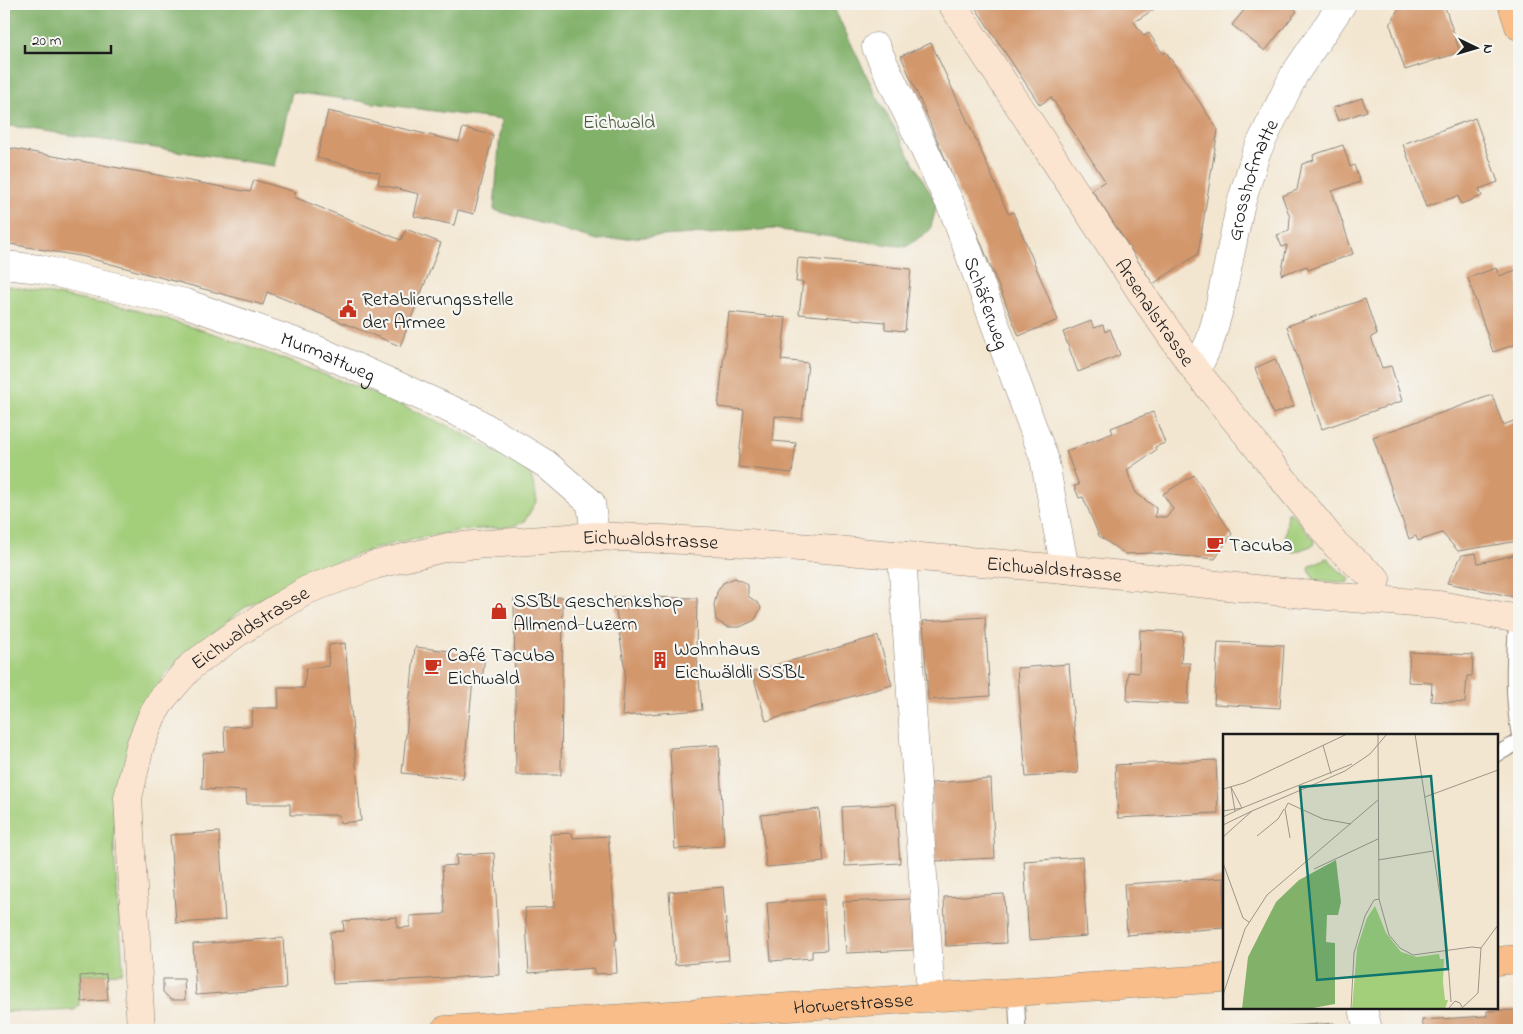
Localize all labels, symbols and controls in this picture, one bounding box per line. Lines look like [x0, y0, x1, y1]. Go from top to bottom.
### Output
scale bar [25, 22, 111, 54]
north arrow [1450, 22, 1500, 72]
text: 20 m [32, 30, 62, 52]
text: N [1477, 43, 1498, 55]
park label: Eichwald [583, 109, 655, 138]
street label: Grosshofmatte [1221, 115, 1287, 244]
street label: Schäferweg [955, 253, 1015, 354]
street label: Arsenalstrasse [1106, 254, 1201, 373]
place label: Retablierungsstelle der Armee [362, 286, 514, 338]
public building icon: Retablierungsstelle der Armee [338, 299, 358, 319]
street label: Murmattweg [276, 326, 380, 392]
street label: Eichwaldstrasse [582, 524, 719, 559]
place label: Tacuba [1229, 532, 1293, 561]
cafe icon: Tacuba [1205, 534, 1225, 554]
street label: Eichwaldstrasse [985, 551, 1123, 592]
street label: Eichwaldstrasse [186, 580, 316, 678]
place label: SSBL Geschenkshop Allmend-Luzern [513, 588, 683, 640]
shop icon: SSBL Geschenkshop Allmend-Luzern [489, 601, 509, 621]
place label: Wohnhaus Eichwäldli SSBL [674, 636, 805, 688]
place label: Café Tacuba Eichwald [447, 642, 555, 694]
building icon: Wohnhaus Eichwäldli SSBL [650, 650, 670, 670]
cafe icon: Café Tacuba Eichwald [423, 656, 443, 676]
inset map [1223, 734, 1498, 1009]
street label: Horwerstrasse [793, 987, 914, 1024]

